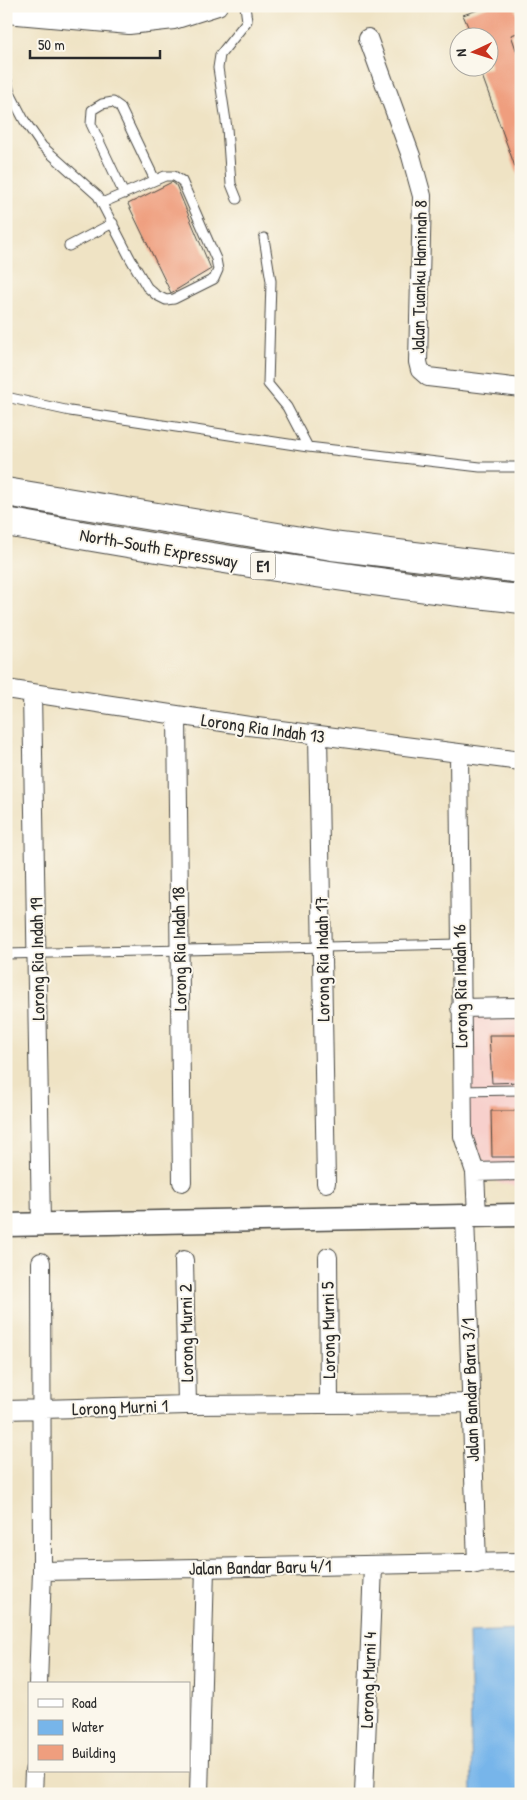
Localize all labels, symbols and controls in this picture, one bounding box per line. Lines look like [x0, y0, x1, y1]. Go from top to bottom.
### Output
scale bar [30, 28, 160, 60]
north arrow [450, 28, 500, 78]
text: 50 m [38, 34, 65, 55]
text: N [451, 48, 470, 57]
street label: Jalan Tuanku Haminah 8 [405, 200, 433, 354]
street label: North–South Expressway [78, 522, 241, 574]
road number: E1 [250, 552, 276, 580]
street label: Lorong Ria Indah 13 [200, 707, 326, 749]
street label: Lorong Ria Indah 18 [165, 886, 193, 1011]
street label: Lorong Ria Indah 17 [308, 896, 336, 1022]
street label: Lorong Ria Indah 19 [23, 897, 51, 1021]
street label: Lorong Ria Indah 16 [446, 924, 474, 1048]
street label: Lorong Murni 5 [315, 1281, 341, 1379]
street label: Lorong Murni 2 [173, 1283, 199, 1382]
street label: Jalan Bandar Baru 3/1 [455, 1318, 485, 1462]
street label: Lorong Murni 1 [72, 1393, 168, 1421]
street label: Jalan Bandar Baru 4/1 [188, 1553, 332, 1581]
street label: Lorong Murni 4 [354, 1631, 382, 1729]
legend [28, 1682, 190, 1772]
text: Road [72, 1692, 97, 1713]
text: Water [72, 1716, 104, 1737]
text: Building [72, 1742, 116, 1763]

